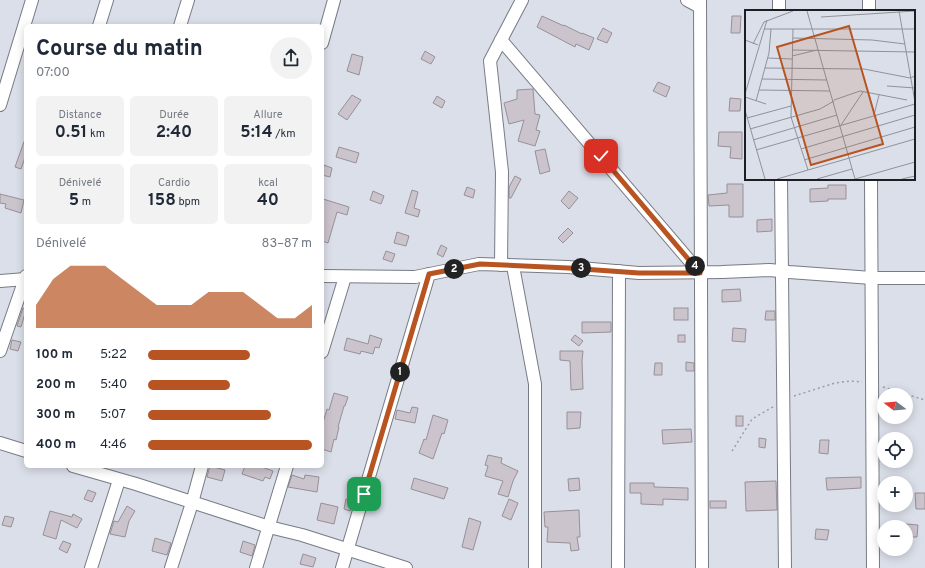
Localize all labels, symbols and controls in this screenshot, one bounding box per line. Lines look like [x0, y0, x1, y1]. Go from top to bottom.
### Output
inset map [745, 10, 915, 180]
text: Course du matin [36, 36, 203, 63]
button: share [270, 37, 312, 79]
text: 07:00 [36, 65, 70, 81]
text: Distance [58, 108, 102, 122]
text: Durée [159, 108, 189, 122]
text: Allure [253, 108, 283, 122]
text: 0.51 [55, 122, 87, 144]
text: 2:40 [156, 122, 192, 144]
text: 5:14 [240, 122, 273, 144]
text: km [87, 127, 105, 141]
text: /km [273, 127, 296, 141]
pin [584, 139, 618, 173]
icon: check [590, 145, 612, 167]
text: Dénivelé [59, 176, 101, 190]
text: Cardio [158, 176, 190, 190]
text: kcal [258, 176, 278, 190]
text: 5 [69, 190, 79, 212]
text: 158 [148, 190, 176, 212]
text: 40 [257, 190, 279, 212]
text: m [79, 195, 91, 209]
text: bpm [176, 195, 200, 209]
text: Dénivelé [36, 236, 86, 252]
text: 83–87 m [262, 236, 312, 252]
pin: 4 [685, 256, 705, 276]
pin: 3 [571, 258, 591, 278]
pin: 2 [444, 259, 464, 279]
text: 4 [691, 259, 699, 273]
text: 3 [578, 261, 584, 275]
text: 2 [451, 262, 457, 276]
text: 100 m [36, 347, 73, 363]
text: 5:22 [100, 347, 127, 363]
pin: 1 [390, 362, 410, 382]
text: 1 [398, 365, 402, 379]
text: 200 m [36, 377, 76, 393]
text: 5:40 [100, 377, 127, 393]
north arrow [877, 388, 913, 424]
map controls [877, 388, 913, 556]
text: 300 m [36, 407, 75, 423]
text: 5:07 [100, 407, 126, 423]
button: locate [877, 432, 913, 468]
text: 400 m [36, 437, 76, 453]
text: 4:46 [100, 437, 127, 453]
button: + [877, 476, 913, 512]
pin [347, 477, 381, 511]
icon: arrive [353, 483, 375, 505]
button: − [877, 520, 913, 556]

